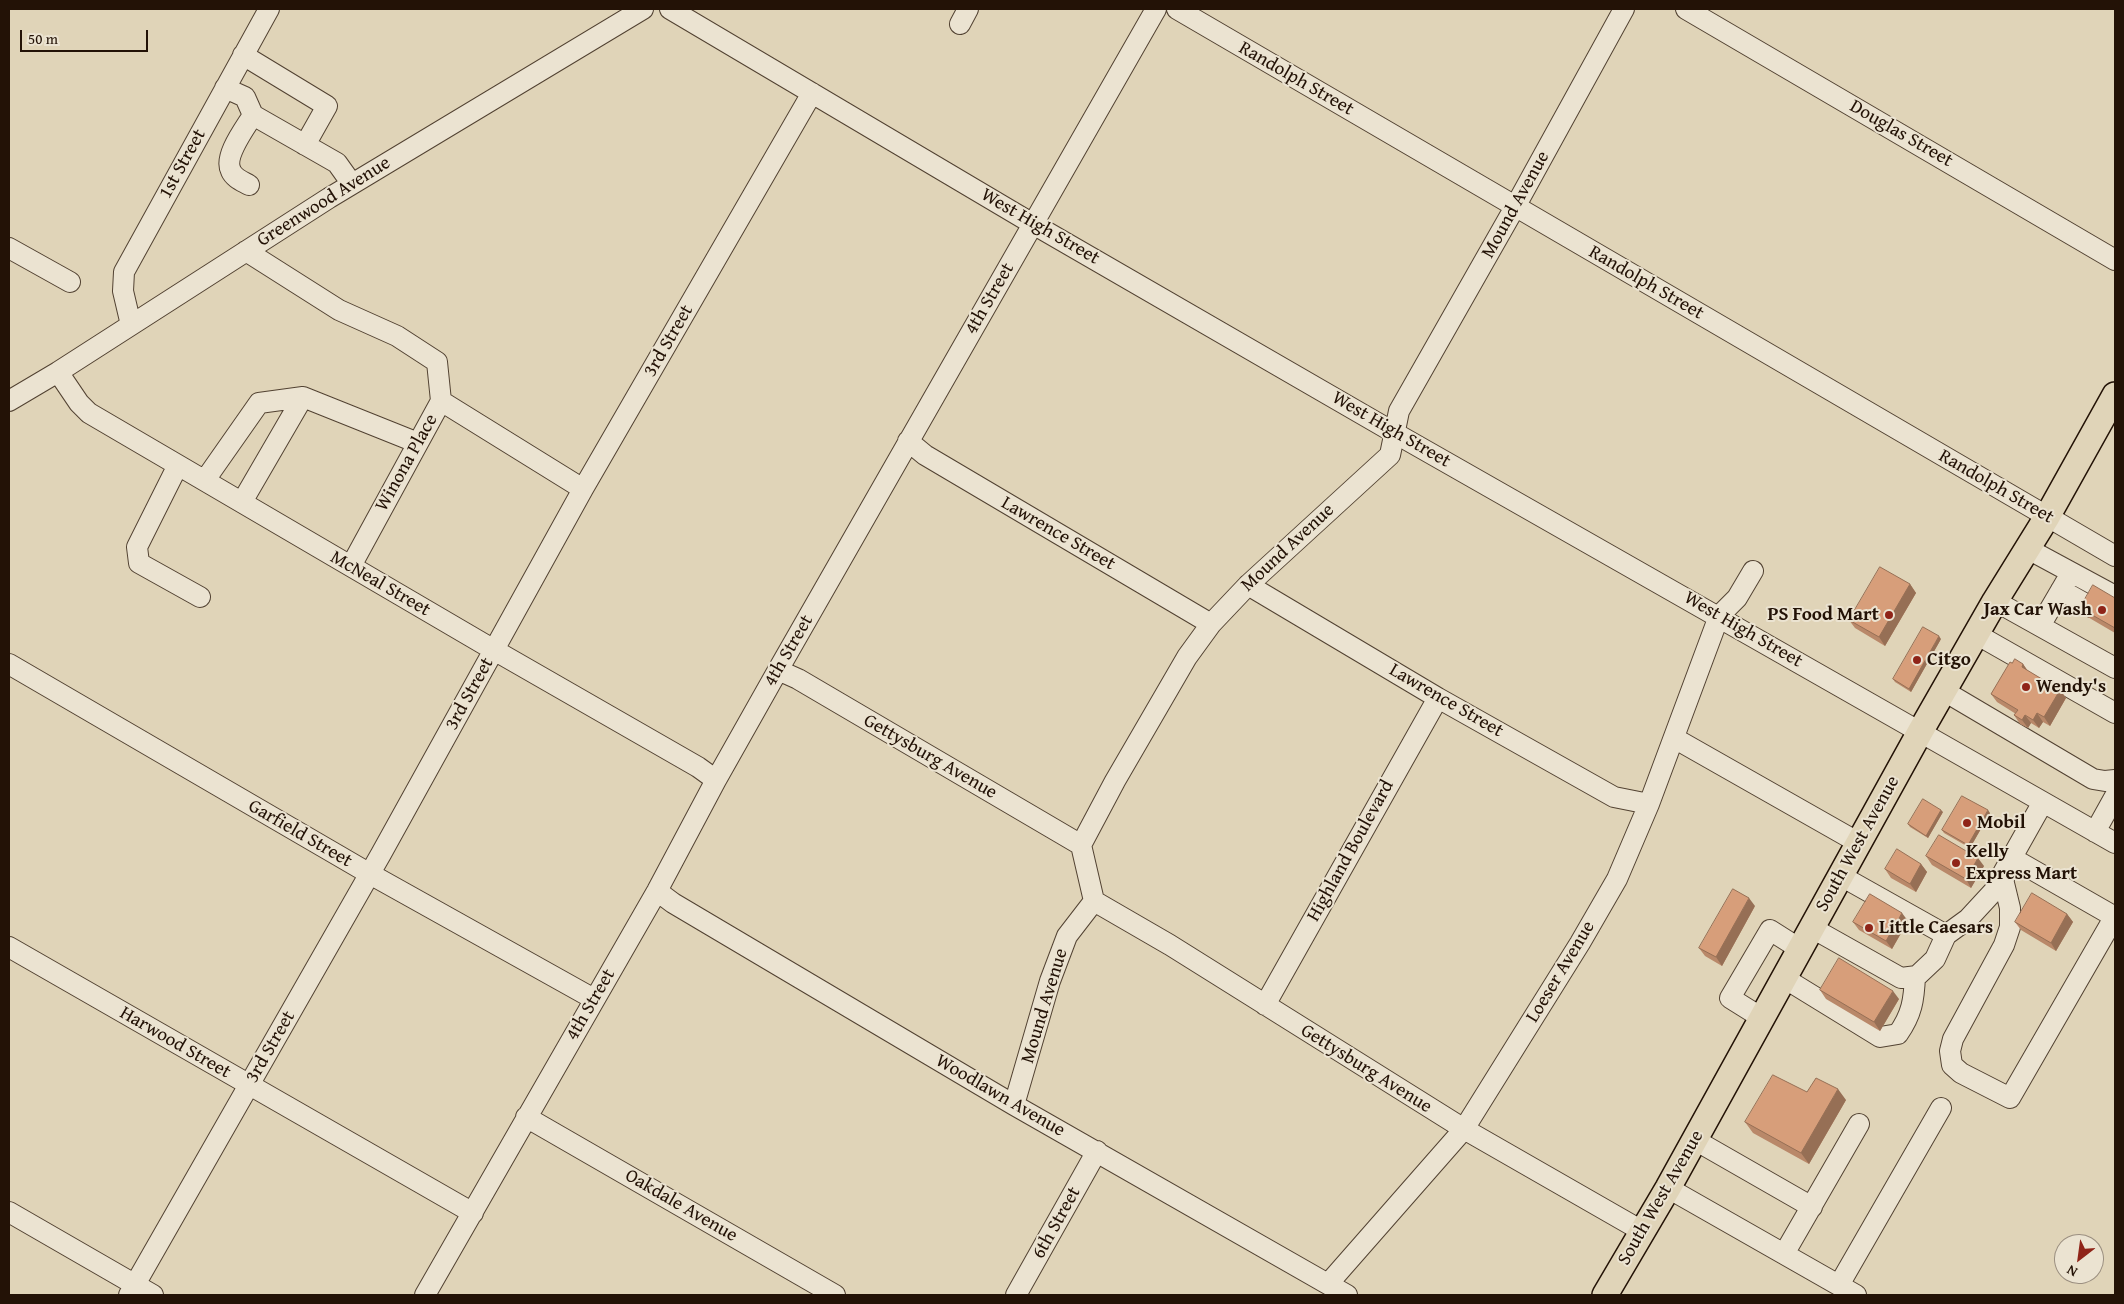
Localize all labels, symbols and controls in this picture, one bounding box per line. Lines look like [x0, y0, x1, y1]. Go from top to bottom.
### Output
scale bar [22, 20, 150, 52]
text: 50 m [28, 28, 58, 49]
street label: Randolph Street [1234, 37, 1358, 121]
street label: Douglas Street [1845, 95, 1957, 173]
street label: 1st Street [155, 125, 211, 203]
street label: Mound Avenue [1477, 147, 1555, 263]
street label: Greenwood Avenue [253, 152, 395, 252]
street label: West High Street [977, 184, 1103, 270]
street label: Randolph Street [1584, 241, 1708, 325]
street label: 4th Street [960, 259, 1020, 339]
street label: 3rd Street [639, 301, 699, 381]
street label: West High Street [1328, 387, 1454, 473]
street label: Winona Place [371, 410, 443, 516]
street label: Randolph Street [1934, 445, 2058, 529]
street label: Lawrence Street [997, 492, 1119, 576]
street label: Mound Avenue [1237, 499, 1339, 597]
street label: McNeal Street [326, 546, 434, 622]
street label: West High Street [1680, 587, 1806, 673]
place label: Jax Car Wash [1984, 599, 2092, 621]
place label: PS Food Mart [1767, 604, 1879, 626]
marker: Jax Car Wash [2096, 604, 2108, 616]
marker: PS Food Mart [1883, 609, 1895, 621]
street label: 4th Street [759, 611, 819, 691]
place label: Citgo [1927, 649, 1971, 671]
street label: 3rd Street [441, 654, 499, 734]
marker: Citgo [1911, 654, 1923, 666]
street label: Lawrence Street [1385, 659, 1507, 743]
place label: Wendy's [2036, 676, 2106, 698]
marker: Wendy's [2020, 681, 2032, 693]
street label: Gettysburg Avenue [859, 710, 1001, 804]
street label: South West Avenue [1811, 772, 1905, 916]
street label: Highland Boulevard [1303, 776, 1399, 926]
street label: Garfield Street [244, 795, 356, 873]
place label: Mobil [1977, 812, 2026, 834]
marker: Mobil [1961, 817, 1973, 829]
place label: Kelly Express Mart [1966, 841, 2077, 885]
marker: Kelly Express Mart [1950, 857, 1962, 869]
street label: Loeser Avenue [1522, 917, 1600, 1027]
place label: Little Caesars [1879, 917, 1993, 939]
marker: Little Caesars [1863, 922, 1875, 934]
street label: Mound Avenue [1017, 946, 1073, 1066]
street label: 4th Street [561, 965, 621, 1045]
street label: Harwood Street [115, 1002, 235, 1084]
street label: 3rd Street [241, 1007, 301, 1087]
street label: Gettysburg Avenue [1296, 1019, 1436, 1119]
street label: Woodlawn Avenue [931, 1050, 1069, 1142]
street label: South West Avenue [1613, 1127, 1709, 1269]
street label: Oakdale Avenue [621, 1165, 741, 1247]
street label: 6th Street [1028, 1183, 1086, 1263]
north arrow [2054, 1234, 2104, 1284]
text: N [2063, 1260, 2081, 1282]

